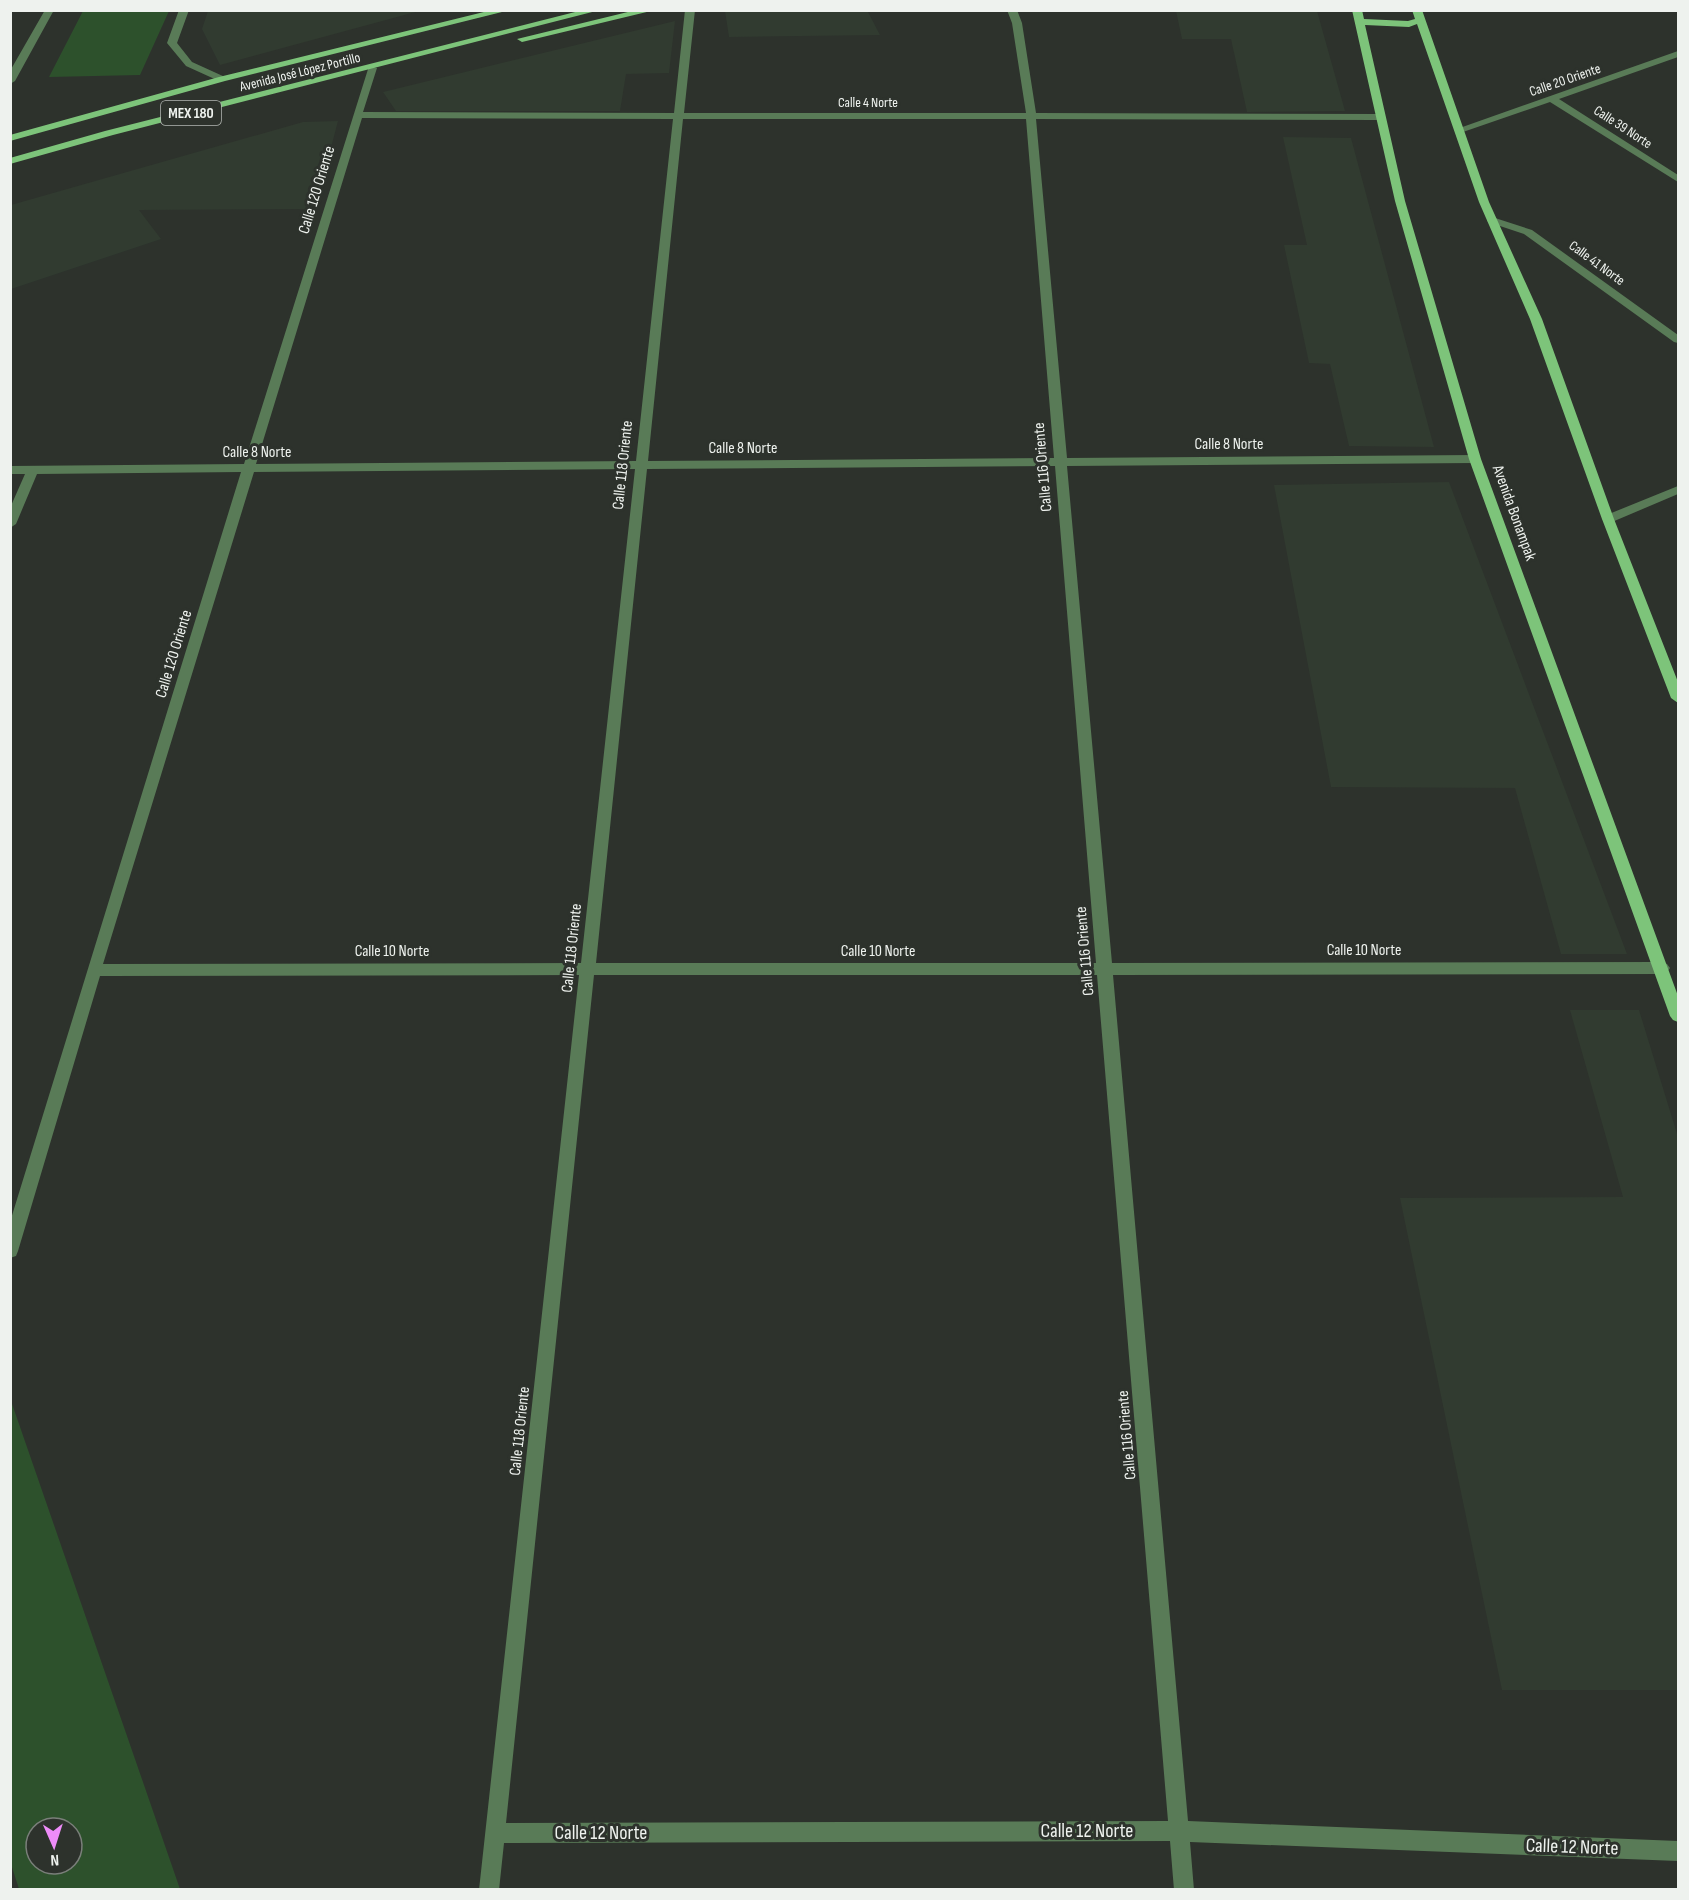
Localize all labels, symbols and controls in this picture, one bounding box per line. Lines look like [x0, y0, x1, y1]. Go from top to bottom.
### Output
street label: Avenida José López Portillo [237, 49, 362, 95]
street label: Calle 20 Oriente [1527, 60, 1603, 100]
street label: Calle 4 Norte [838, 94, 898, 111]
road number: MEX 180 [161, 101, 221, 125]
street label: Calle 39 Norte [1591, 102, 1655, 152]
street label: Calle 120 Oriente [295, 144, 339, 236]
street label: Calle 41 Norte [1566, 237, 1628, 289]
street label: Calle 118 Oriente [609, 420, 637, 510]
street label: Calle 116 Oriente [1030, 422, 1056, 512]
street label: Calle 8 Norte [1195, 435, 1263, 454]
street label: Calle 8 Norte [709, 439, 777, 458]
street label: Calle 8 Norte [223, 443, 291, 462]
street label: Avenida Bonampak [1488, 462, 1540, 563]
street label: Calle 120 Oriente [152, 608, 196, 700]
street label: Calle 118 Oriente [558, 903, 586, 993]
street label: Calle 116 Oriente [1072, 906, 1098, 996]
street label: Calle 10 Norte [1327, 941, 1401, 960]
street label: Calle 10 Norte [355, 942, 429, 961]
street label: Calle 10 Norte [841, 942, 915, 961]
street label: Calle 118 Oriente [506, 1386, 534, 1476]
street label: Calle 116 Oriente [1114, 1390, 1140, 1480]
north arrow [24, 1816, 84, 1876]
street label: Calle 12 Norte [1041, 1819, 1133, 1843]
street label: Calle 12 Norte [555, 1821, 647, 1845]
street label: Calle 12 Norte [1525, 1833, 1619, 1861]
text: N [50, 1850, 59, 1869]

